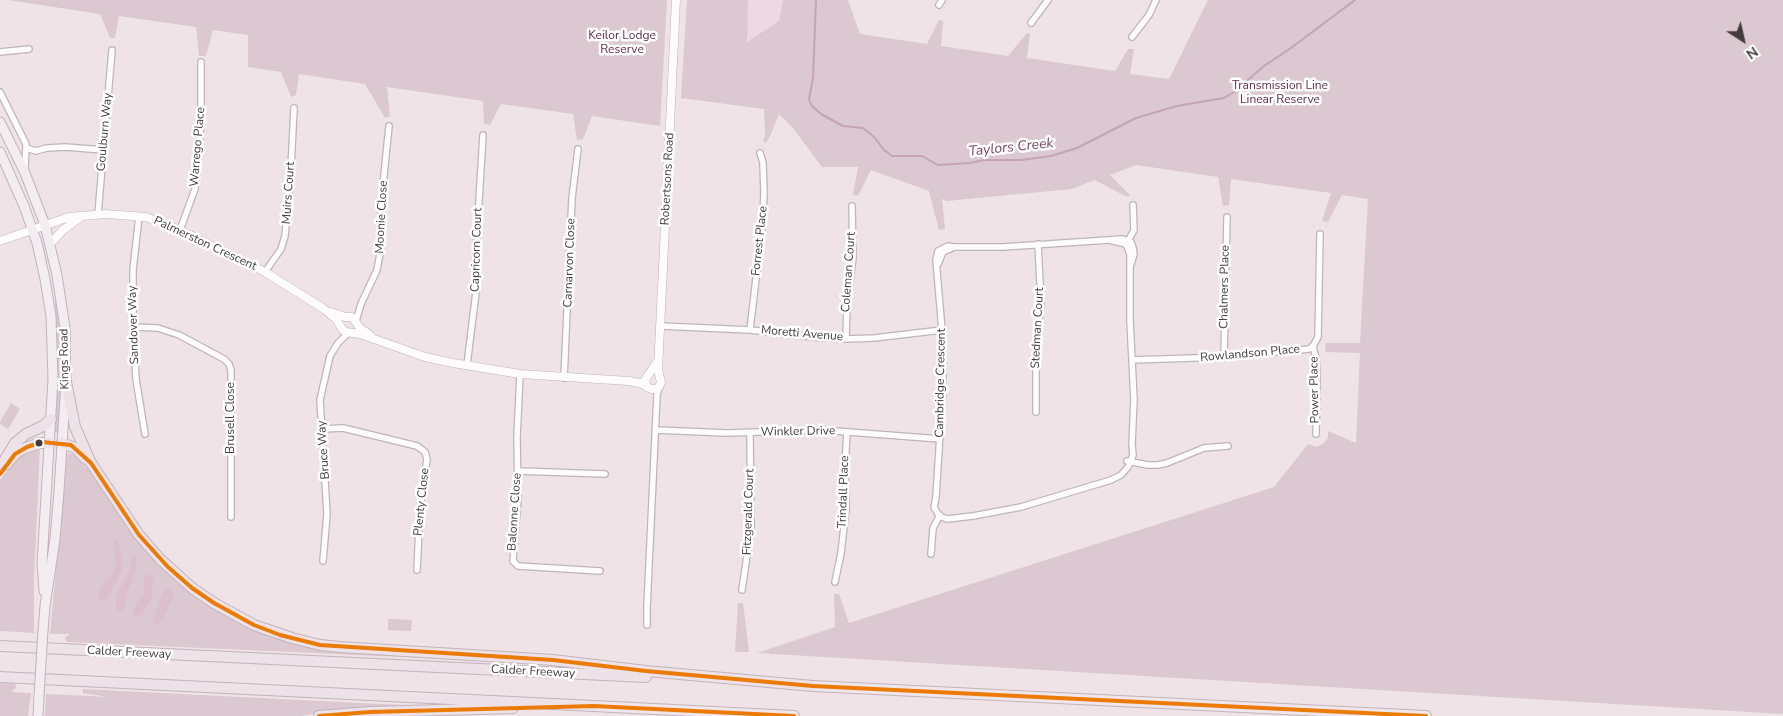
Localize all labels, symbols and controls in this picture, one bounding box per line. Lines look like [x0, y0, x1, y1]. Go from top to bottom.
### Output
north arrow [1718, 15, 1768, 65]
park label: Keilor Lodge Reserve [588, 29, 656, 57]
text: N [1742, 42, 1762, 63]
park label: Transmission Line Linear Reserve [1232, 79, 1328, 107]
street label: Goulburn Way [94, 92, 116, 172]
street label: Warrego Place [187, 107, 209, 187]
street label: Robertsons Road [658, 132, 678, 226]
water label: Taylors Creek [968, 135, 1054, 161]
street label: Muirs Court [280, 161, 298, 225]
street label: Moonie Close [373, 180, 391, 254]
street label: Forrest Place [749, 205, 771, 277]
street label: Capricorn Court [468, 208, 486, 292]
street label: Palmerston Crescent [151, 214, 259, 274]
street label: Carnarvon Close [561, 218, 579, 308]
street label: Coleman Court [839, 231, 859, 313]
street label: Chalmers Place [1217, 245, 1233, 329]
street label: Sandover Way [125, 285, 143, 365]
street label: Stedman Court [1029, 287, 1047, 369]
street label: Moretti Avenue [760, 323, 844, 345]
street label: Kings Road [57, 328, 73, 390]
street label: Cambridge Crescent [933, 328, 949, 438]
street label: Rowlandson Place [1200, 342, 1300, 366]
street label: Power Place [1307, 356, 1323, 424]
street label: Brusell Close [224, 382, 238, 454]
street label: Bruce Way [315, 420, 333, 480]
street label: Winkler Drive [761, 424, 835, 440]
unlabelled marker [34, 438, 44, 448]
street label: Trindall Place [836, 455, 852, 529]
street label: Plenty Close [411, 467, 433, 537]
street label: Fitzgerald Court [740, 469, 758, 555]
street label: Balonne Close [505, 473, 525, 551]
street label: Calder Freeway [87, 644, 171, 662]
street label: Calder Freeway [491, 663, 575, 681]

